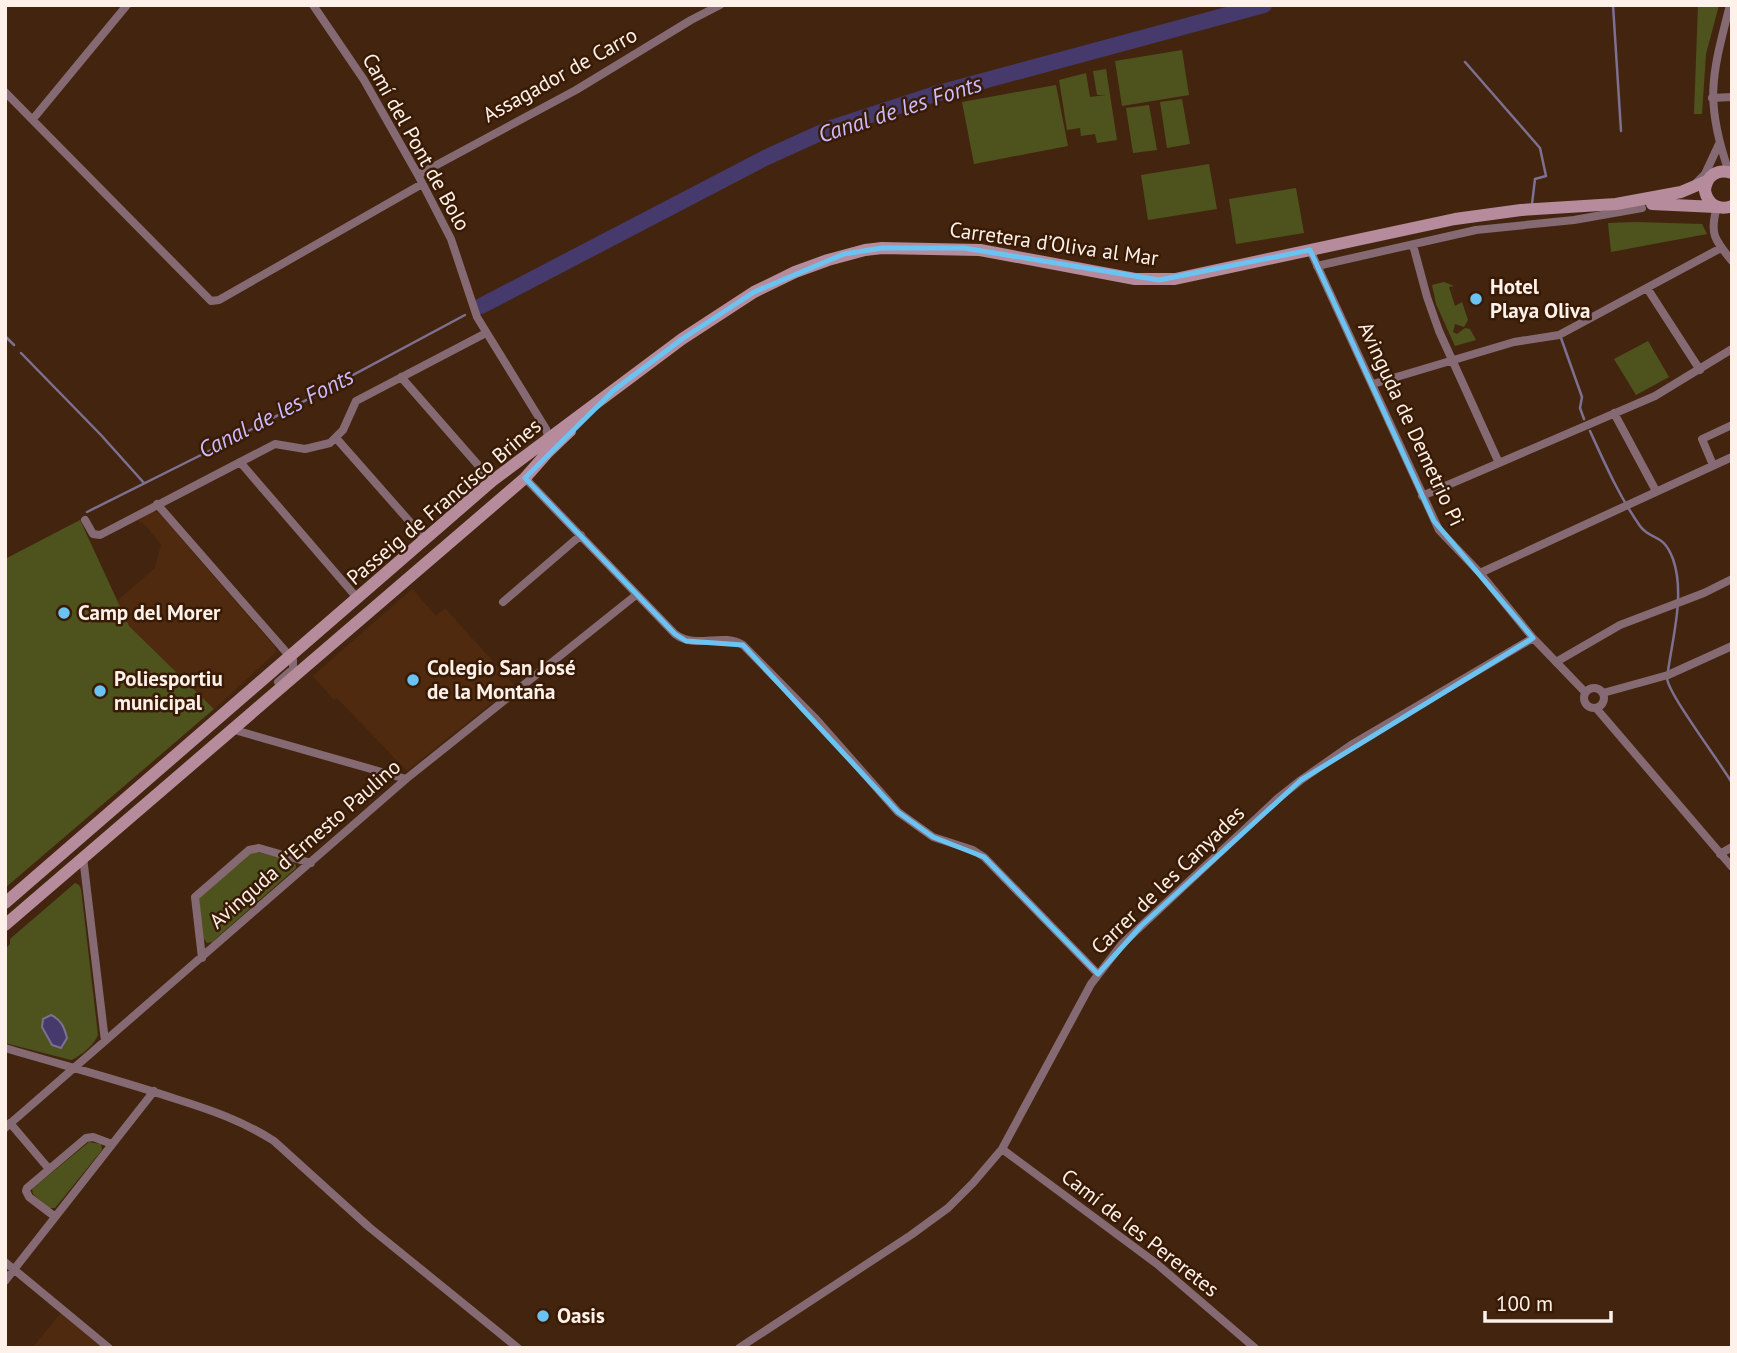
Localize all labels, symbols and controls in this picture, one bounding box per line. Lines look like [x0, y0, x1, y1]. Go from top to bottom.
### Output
street label: Assagador de Carro [478, 21, 642, 128]
street label: Camí del Pont de Bolo [356, 48, 476, 235]
water label: Canal de les Fonts [814, 68, 986, 149]
street label: Carretera d’Oliva al Mar [948, 215, 1160, 272]
place label: Hotel Playa Oliva [1490, 273, 1590, 324]
marker: Hotel Playa Oliva [1468, 291, 1484, 307]
street label: Avinguda de Demetrio Pi [1352, 317, 1471, 530]
water label: Canal de les Fonts [193, 361, 359, 464]
street label: Passeig de Francisco Brines [341, 412, 546, 591]
place label: Camp del Morer [78, 599, 221, 626]
marker: Camp del Morer [56, 605, 72, 621]
place label: Colegio San José de la Montaña [427, 654, 576, 705]
place label: Poliesportiu municipal [114, 665, 223, 716]
marker: Colegio San José de la Montaña [405, 672, 421, 688]
marker: Poliesportiu municipal [92, 683, 108, 699]
street label: Avinguda d'Ernesto Paulino [203, 753, 406, 934]
street label: Carrer de les Canyades [1085, 799, 1250, 960]
street label: Camí de les Pereretes [1056, 1163, 1225, 1303]
scale bar [1485, 1280, 1611, 1324]
text: 100 m [1496, 1290, 1553, 1317]
place label: Oasis [557, 1302, 605, 1329]
marker: Oasis [535, 1308, 551, 1324]

